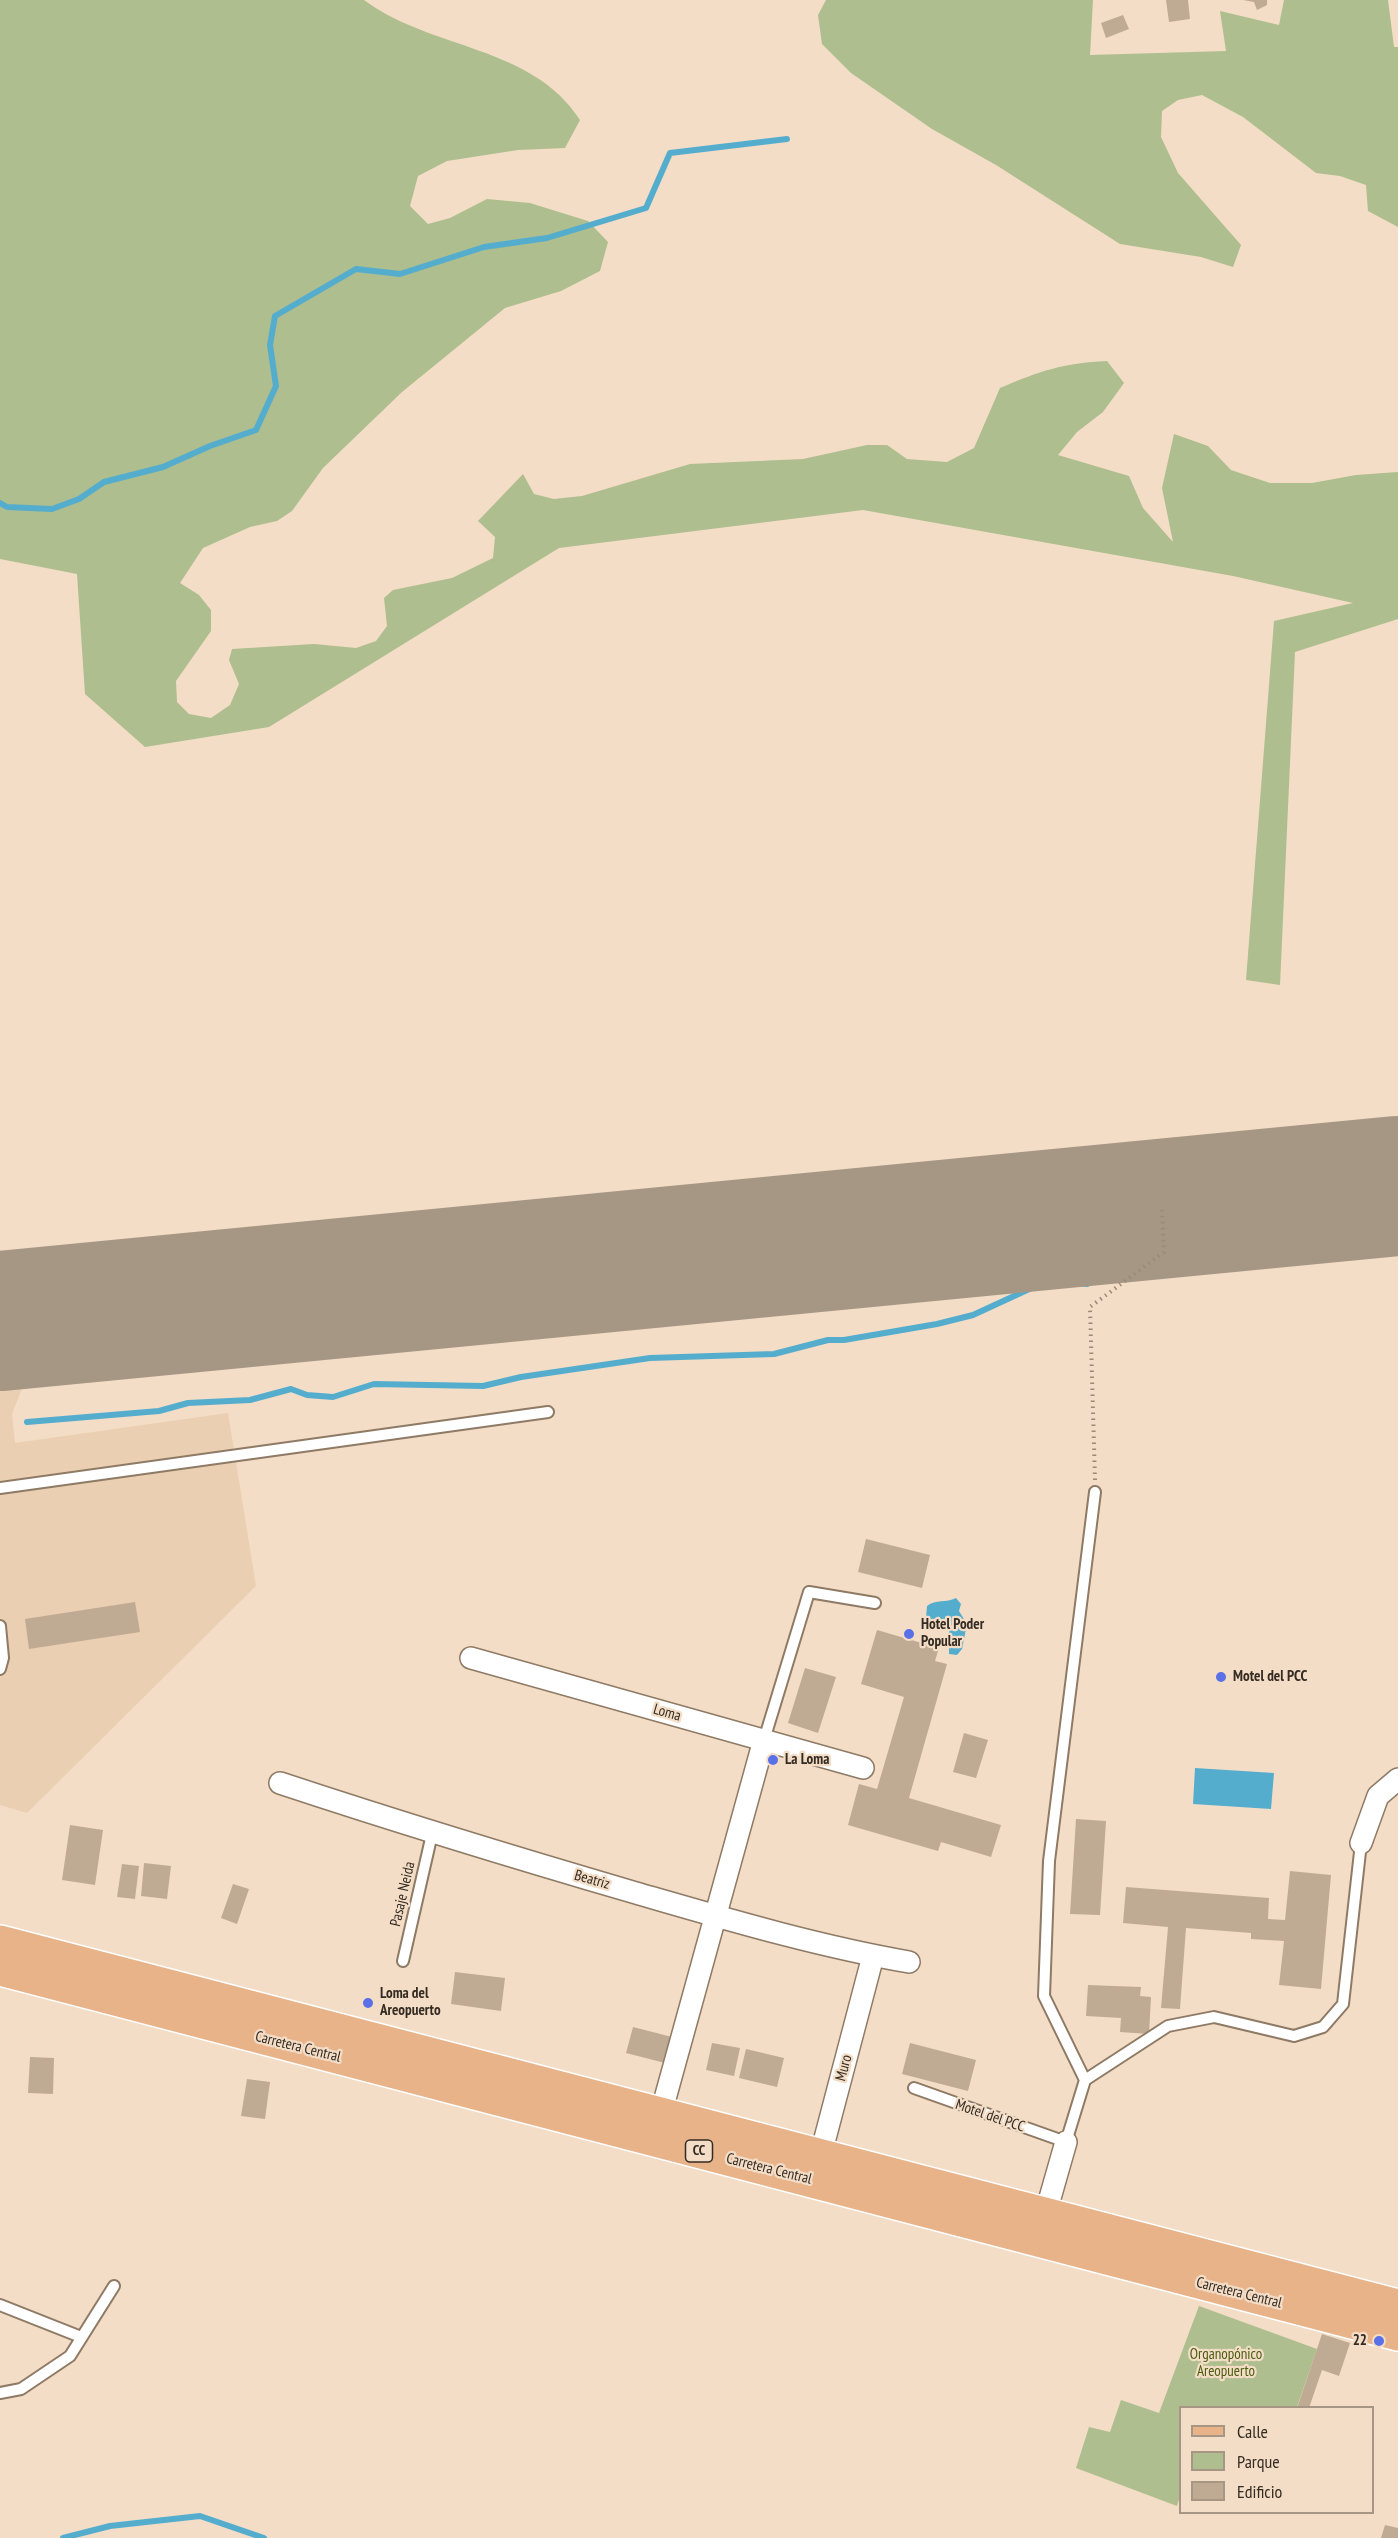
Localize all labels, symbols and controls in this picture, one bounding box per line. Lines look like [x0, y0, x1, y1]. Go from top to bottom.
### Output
place label: Hotel Poder Popular [921, 1616, 984, 1651]
marker: Hotel Poder Popular [902, 1627, 916, 1641]
place label: Motel del PCC [1233, 1668, 1307, 1686]
marker: Motel del PCC [1214, 1670, 1228, 1684]
street label: Loma [651, 1701, 683, 1725]
place label: La Loma [785, 1751, 829, 1769]
marker: La Loma [766, 1753, 780, 1767]
street label: Pasaje Neida [387, 1860, 419, 1928]
street label: Beatriz [572, 1866, 612, 1894]
place label: Loma del Areopuerto [380, 1985, 441, 2020]
marker: Loma del Areopuerto [361, 1996, 375, 2010]
street label: Carretera Central [253, 2028, 343, 2066]
street label: Muro [832, 2053, 856, 2083]
street label: Motel del PCC [953, 2096, 1027, 2136]
road number: CC [686, 2140, 712, 2162]
street label: Carretera Central [724, 2150, 814, 2188]
street label: Carretera Central [1194, 2274, 1284, 2312]
place label: 22 [1353, 2332, 1367, 2350]
marker: 22 [1372, 2334, 1386, 2348]
park label: Organopónico Areopuerto [1190, 2346, 1262, 2381]
legend [1179, 2406, 1374, 2514]
text: Calle [1237, 2420, 1268, 2443]
text: Parque [1237, 2450, 1280, 2473]
text: Edificio [1237, 2480, 1282, 2503]

